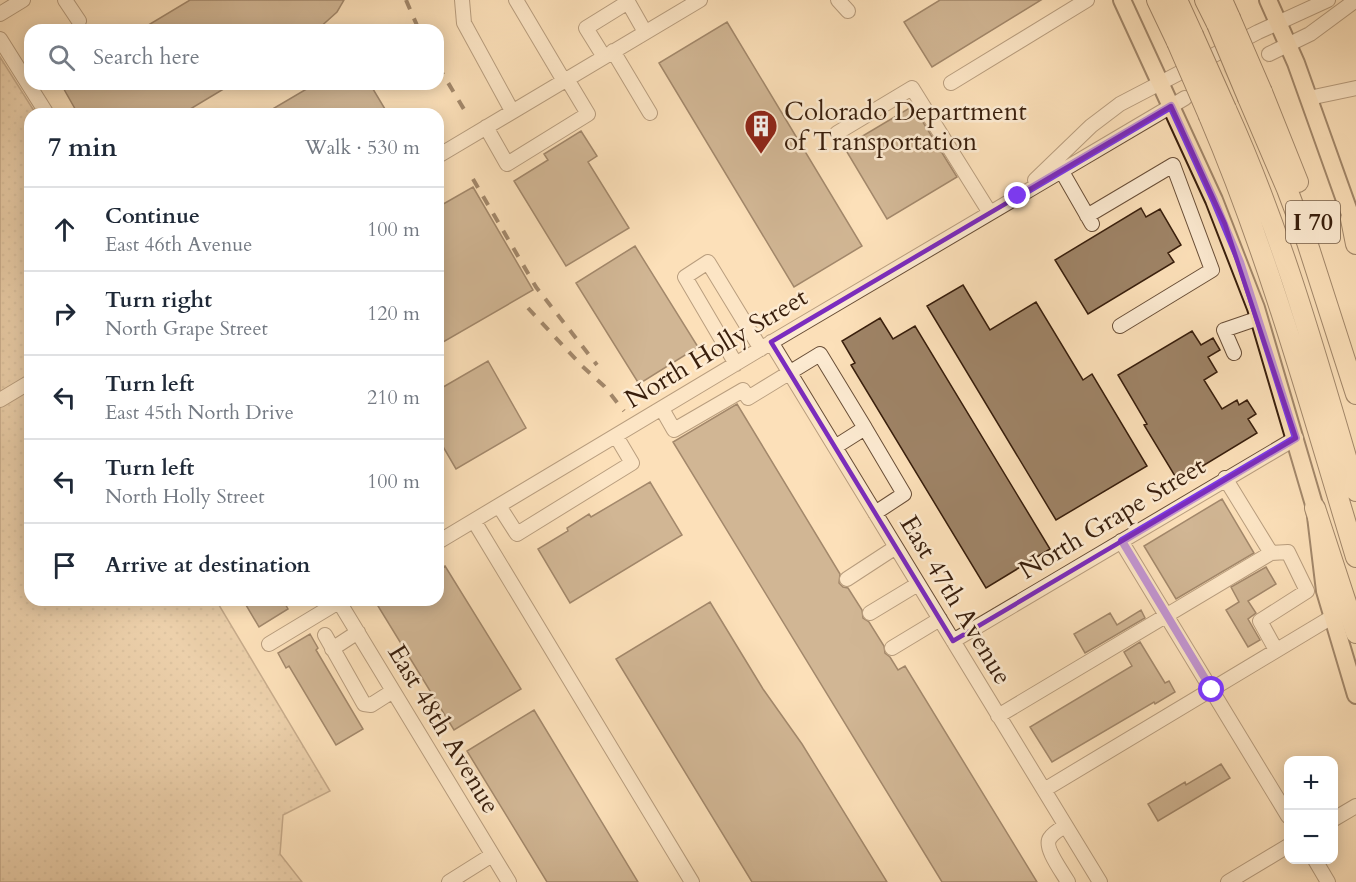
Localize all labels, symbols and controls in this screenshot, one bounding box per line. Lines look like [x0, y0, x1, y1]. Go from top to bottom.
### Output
search box [24, 24, 444, 90]
icon: search [45, 41, 78, 74]
text: Search here [93, 42, 200, 72]
place label: Colorado Department of Transportation [784, 94, 1027, 159]
building icon: Colorado Department of Transportation [743, 108, 779, 155]
text: 7 min [48, 130, 117, 165]
text: Walk · 530 m [305, 134, 420, 161]
route end [1004, 182, 1030, 208]
text: Continue [105, 201, 200, 231]
road number: I 70 [1286, 201, 1340, 243]
icon: ahead [48, 213, 81, 246]
text: 100 m [367, 216, 420, 243]
text: East 46th Avenue [105, 231, 252, 258]
street label: North Holly Street [618, 280, 814, 416]
text: Turn right [105, 285, 212, 315]
icon: right [48, 297, 81, 330]
text: 120 m [367, 300, 420, 327]
text: North Grape Street [105, 315, 268, 342]
text: Turn left [105, 369, 194, 399]
icon: left [48, 381, 81, 414]
text: 210 m [367, 384, 420, 411]
text: East 45th North Drive [105, 399, 294, 426]
street label: North Grape Street [1012, 448, 1212, 588]
text: Turn left [105, 453, 194, 483]
icon: left [48, 465, 81, 498]
text: 100 m [367, 468, 420, 495]
text: North Holly Street [105, 483, 265, 510]
street label: East 47th Avenue [892, 509, 1020, 691]
icon: arrive [48, 549, 81, 582]
text: Arrive at destination [105, 550, 310, 580]
street label: East 48th Avenue [380, 638, 508, 820]
route start [1198, 676, 1224, 702]
map controls [1284, 756, 1338, 864]
button: + [1284, 756, 1338, 810]
button: − [1284, 810, 1338, 864]

